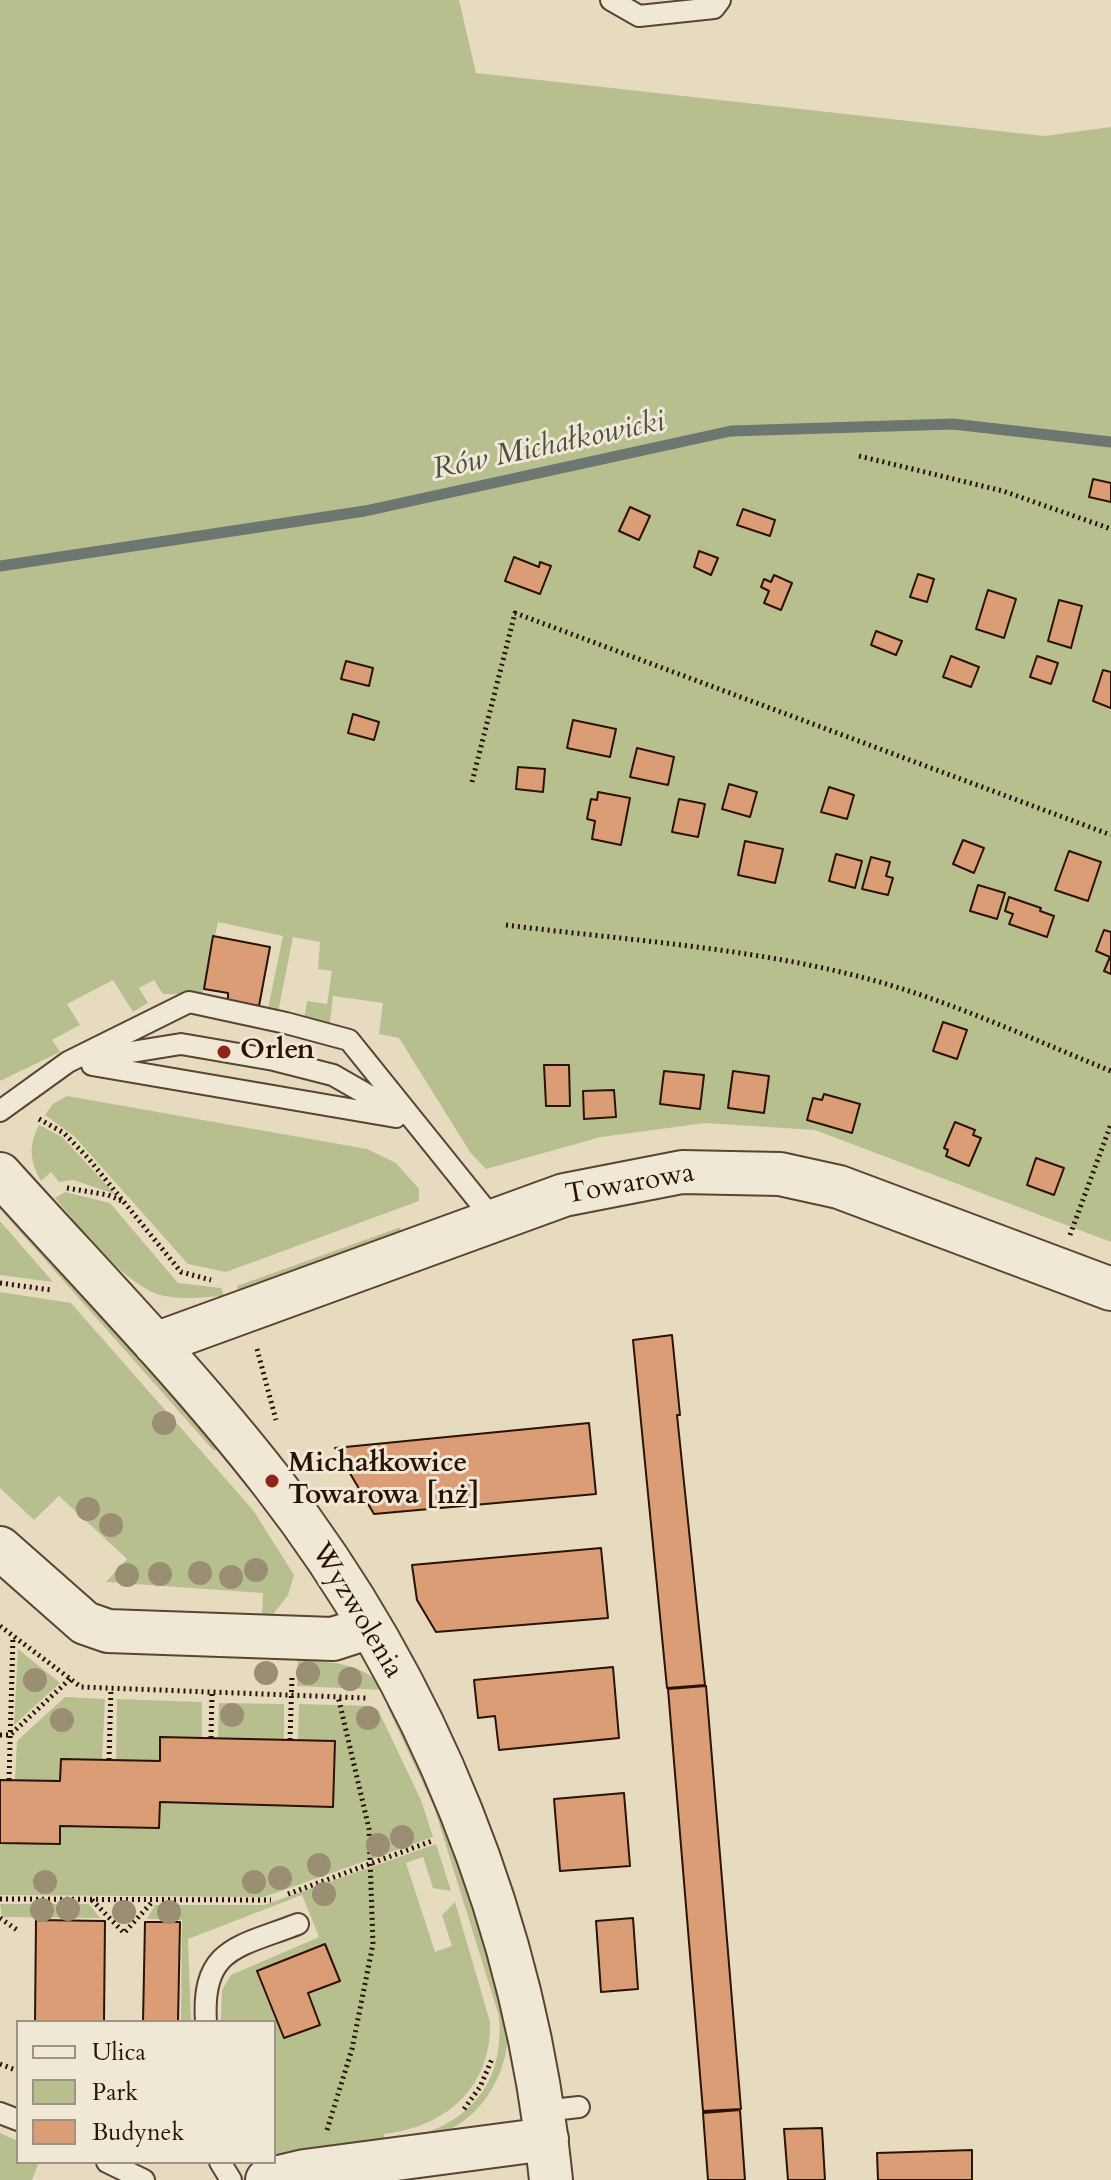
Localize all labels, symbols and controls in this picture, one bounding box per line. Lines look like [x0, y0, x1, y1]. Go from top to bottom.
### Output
water label: Rów Michałkowicki [430, 405, 668, 489]
place label: Orlen [240, 1035, 315, 1069]
marker: Orlen [215, 1043, 233, 1061]
street label: Towarowa [563, 1157, 697, 1213]
place label: Michałkowice Towarowa [nż] [288, 1448, 479, 1514]
marker: Michałkowice Towarowa [nż] [263, 1472, 281, 1490]
street label: Wyzwolenia [303, 1537, 409, 1685]
legend [16, 2020, 276, 2164]
text: Ulica [92, 2036, 146, 2069]
text: Park [92, 2076, 138, 2109]
text: Budynek [92, 2116, 184, 2149]

